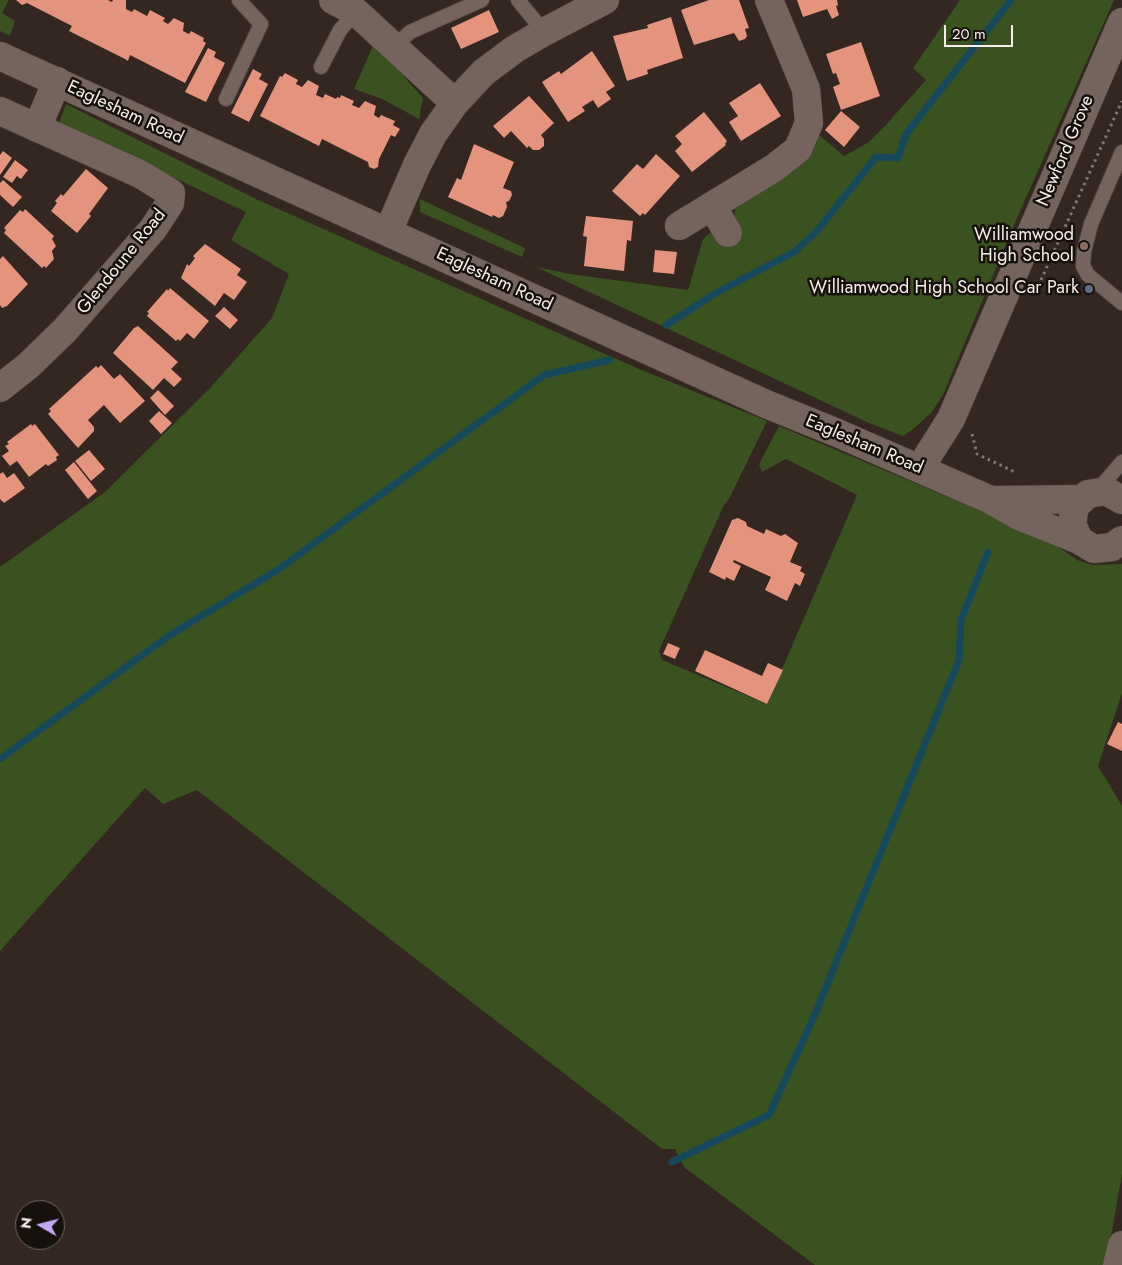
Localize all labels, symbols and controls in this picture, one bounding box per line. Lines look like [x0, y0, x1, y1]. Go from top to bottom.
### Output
scale bar [947, 15, 1016, 47]
text: 20 m [952, 23, 986, 45]
street label: Eaglesham Road [63, 77, 187, 149]
street label: Newford Grove [1033, 92, 1099, 210]
street label: Glendoune Road [73, 205, 171, 319]
place label: Williamwood High School [974, 225, 1074, 268]
marker: Williamwood High School [1078, 240, 1090, 252]
street label: Eaglesham Road [432, 244, 556, 316]
place label: Williamwood High School Car Park [809, 278, 1079, 300]
marker: Williamwood High School Car Park [1083, 283, 1095, 295]
street label: Eaglesham Road [802, 410, 926, 480]
north arrow [15, 1200, 65, 1250]
text: N [15, 1216, 37, 1230]

